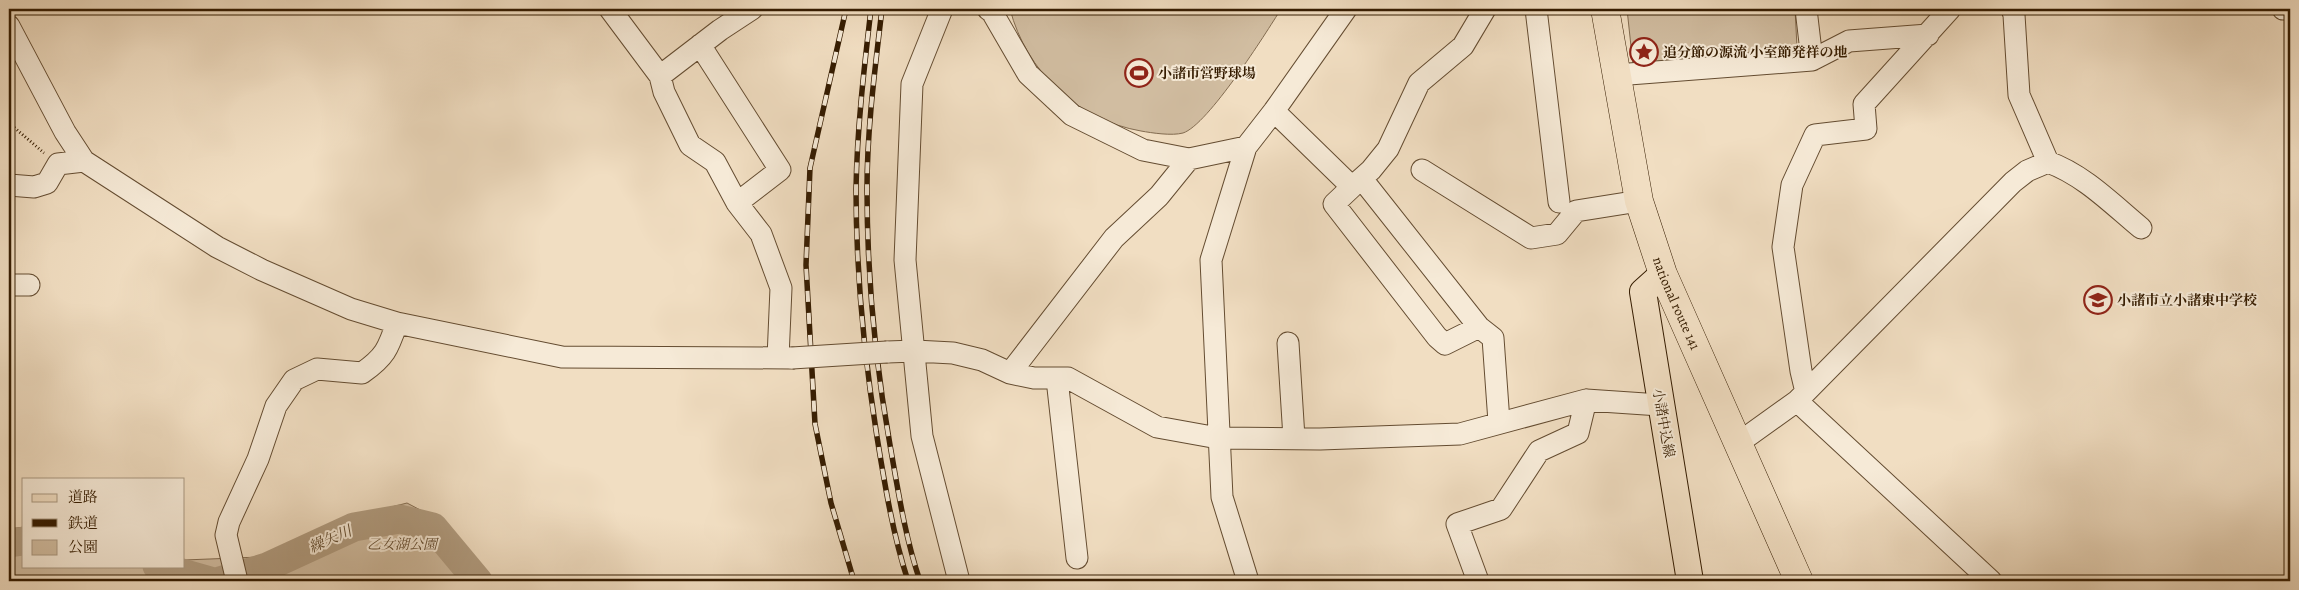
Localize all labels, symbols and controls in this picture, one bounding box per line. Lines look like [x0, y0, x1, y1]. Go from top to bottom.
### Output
place icon: 追分節の源流 小室節発祥の地 [1629, 37, 1659, 67]
place label: 追分節の源流 小室節発祥の地 [1663, 43, 1847, 62]
sports icon: 小諸市営野球場 [1124, 58, 1154, 88]
place label: 小諸市営野球場 [1158, 64, 1256, 83]
street label: national route 141 [1648, 254, 1705, 353]
school or university icon: 小諸市立小諸東中学校 [2083, 285, 2113, 315]
place label: 小諸市立小諸東中学校 [2117, 291, 2257, 310]
street label: 小諸中込線 [1648, 387, 1679, 459]
legend [22, 478, 185, 568]
text: 道路 [68, 487, 98, 507]
text: 鉄道 [68, 513, 98, 533]
water label: 繰矢川 [305, 520, 356, 557]
park label: 乙女湖公園 [367, 535, 439, 554]
text: 公園 [68, 537, 98, 557]

